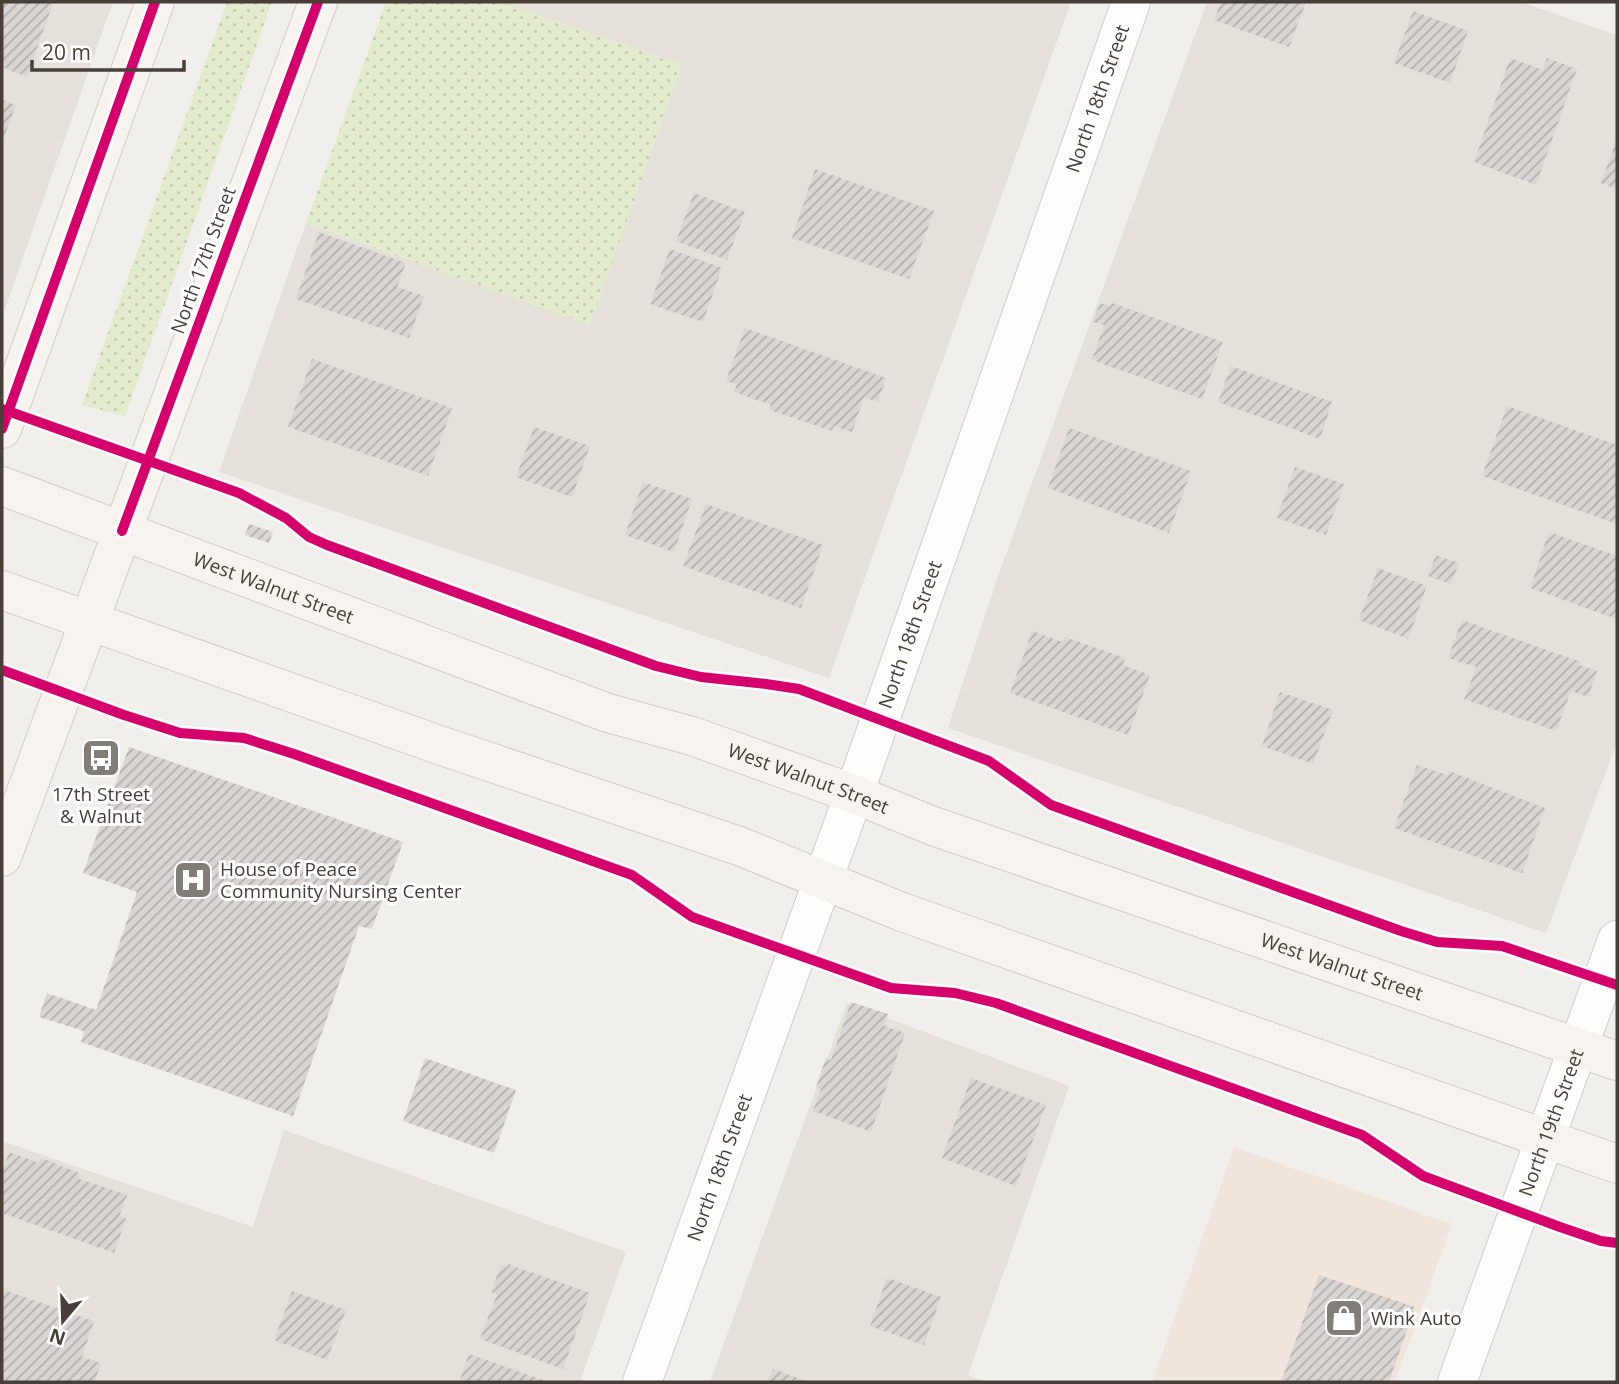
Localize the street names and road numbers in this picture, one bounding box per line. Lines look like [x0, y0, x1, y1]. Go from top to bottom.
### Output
street label: North 18th Street [1059, 21, 1135, 176]
street label: North 17th Street [164, 183, 242, 337]
street label: West Walnut Street [189, 546, 358, 630]
street label: North 18th Street [872, 557, 948, 712]
street label: West Walnut Street [724, 737, 893, 820]
street label: West Walnut Street [1257, 927, 1427, 1007]
street label: North 19th Street [1512, 1045, 1590, 1200]
street label: North 18th Street [681, 1090, 758, 1245]

